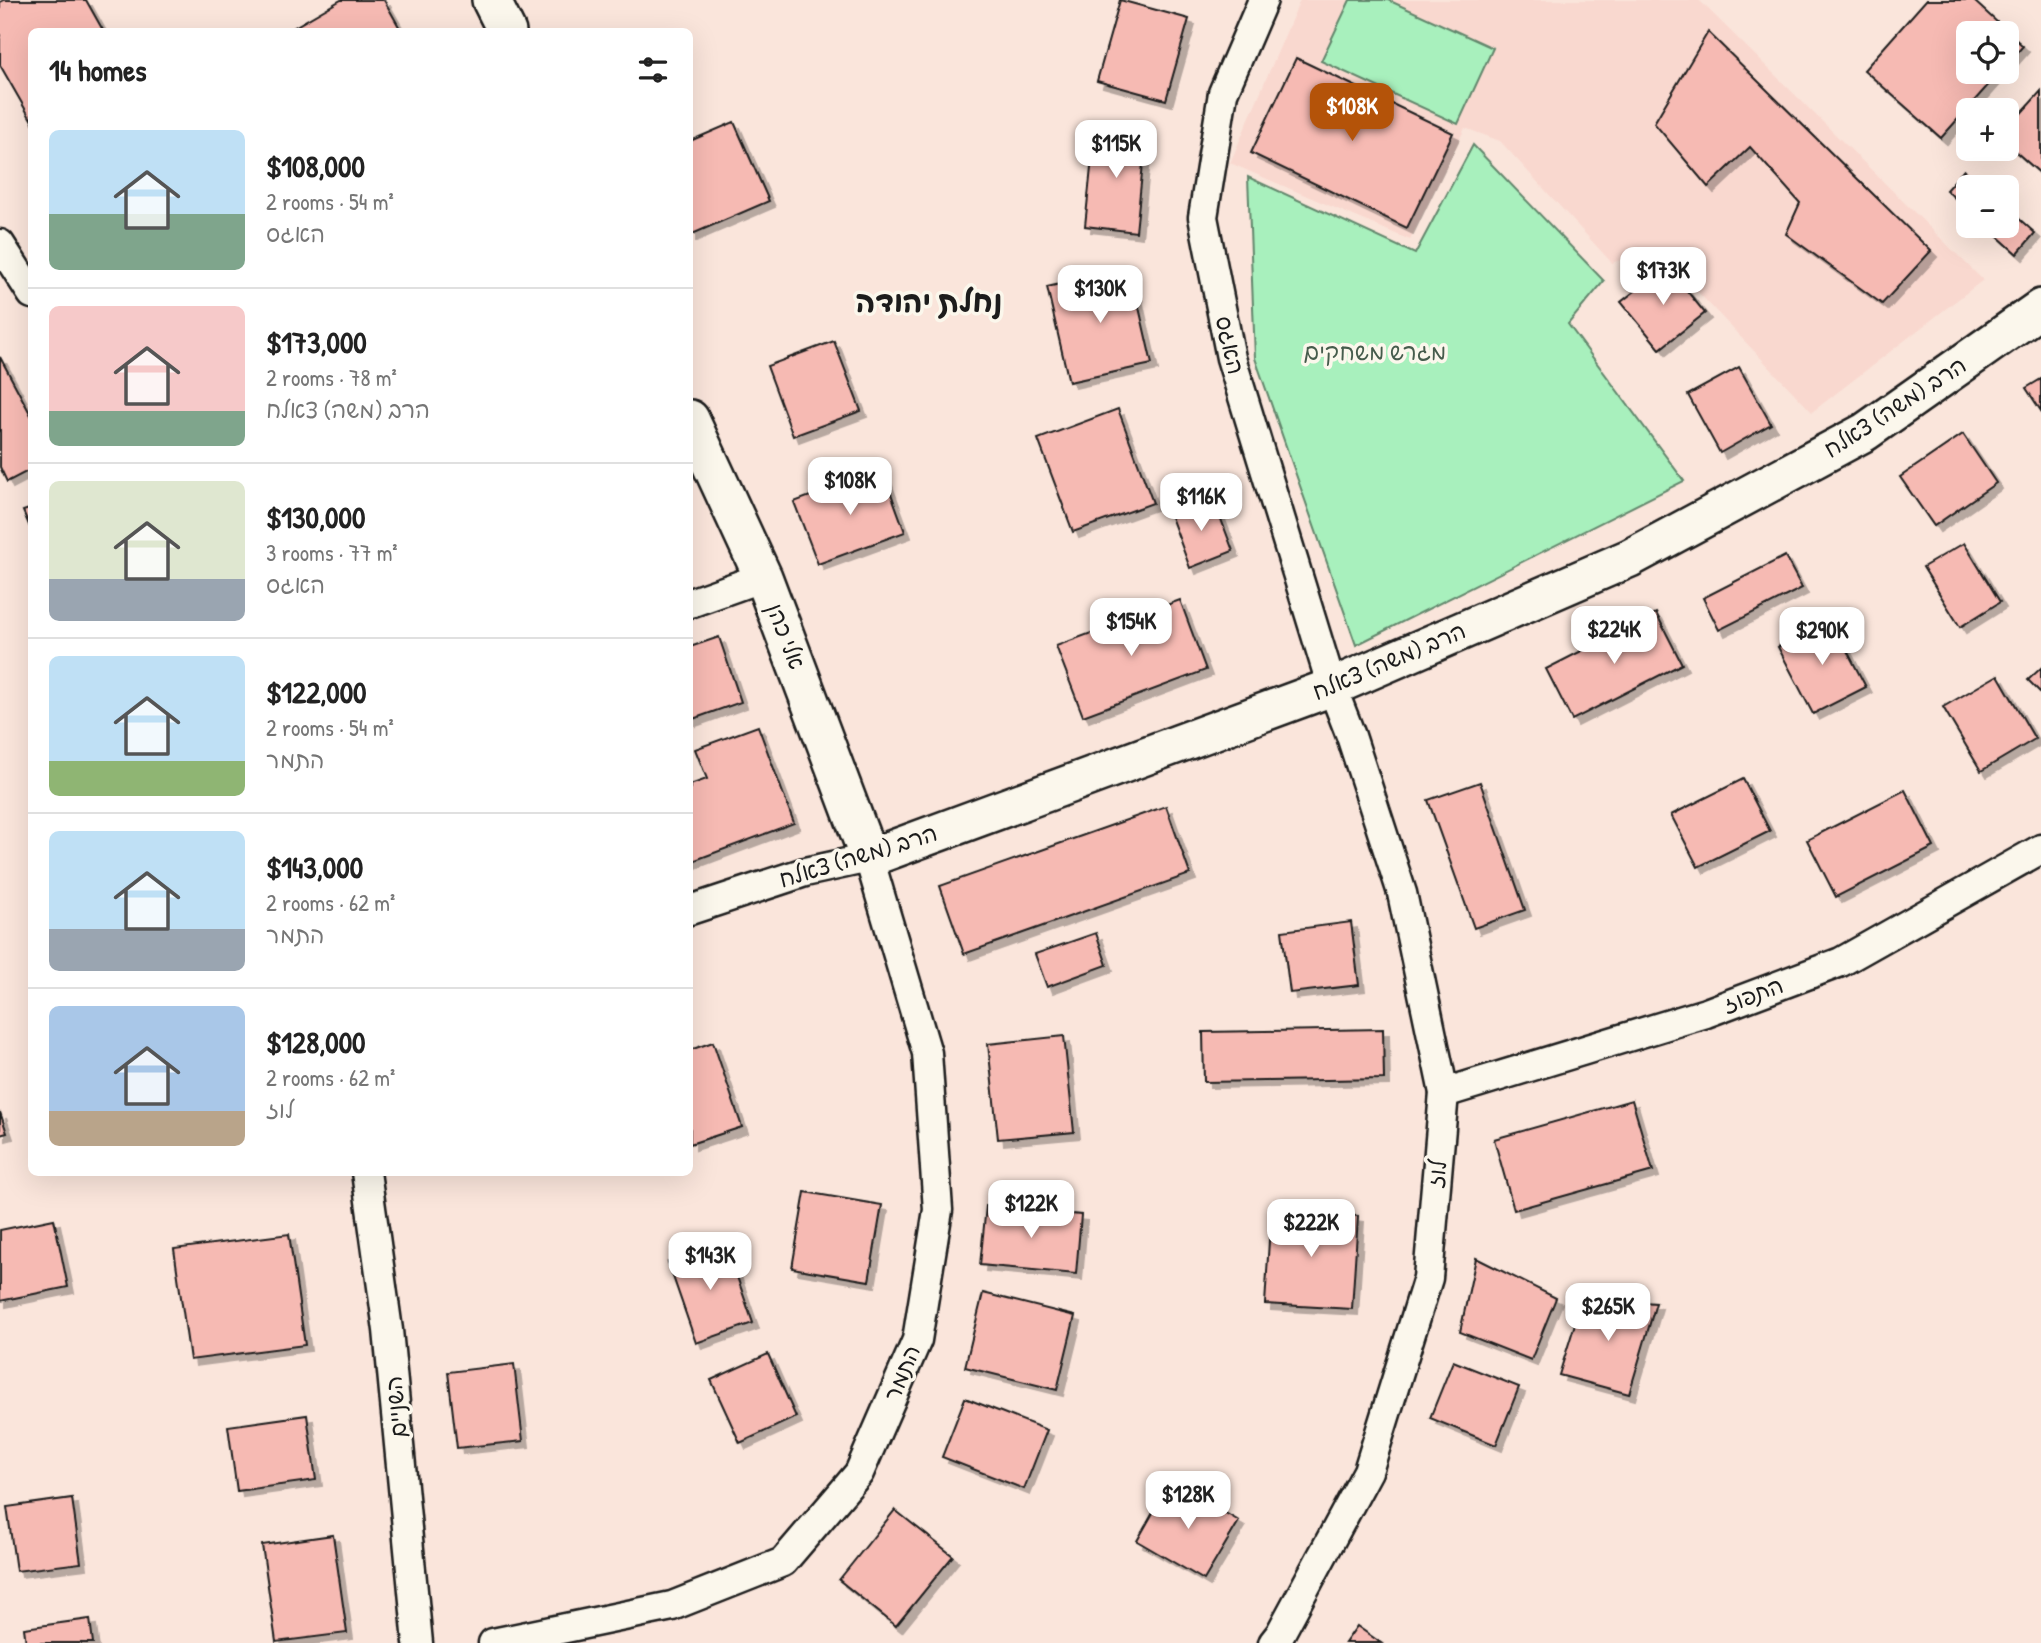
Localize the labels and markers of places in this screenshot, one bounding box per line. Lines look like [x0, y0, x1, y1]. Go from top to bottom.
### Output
pin: $108K [1303, 83, 1401, 143]
pin: $115K [1067, 120, 1165, 180]
pin: $173K [1614, 247, 1712, 307]
pin: $130K [1051, 266, 1149, 325]
pin: $108K [801, 458, 899, 517]
pin: $116K [1152, 474, 1250, 533]
pin: $154K [1082, 598, 1180, 658]
pin: $224K [1565, 606, 1663, 666]
pin: $290K [1773, 608, 1871, 667]
pin: $122K [982, 1180, 1080, 1240]
pin: $222K [1262, 1200, 1360, 1259]
pin: $143K [661, 1232, 759, 1292]
pin: $265K [1559, 1284, 1657, 1343]
pin: $128K [1139, 1472, 1237, 1531]

